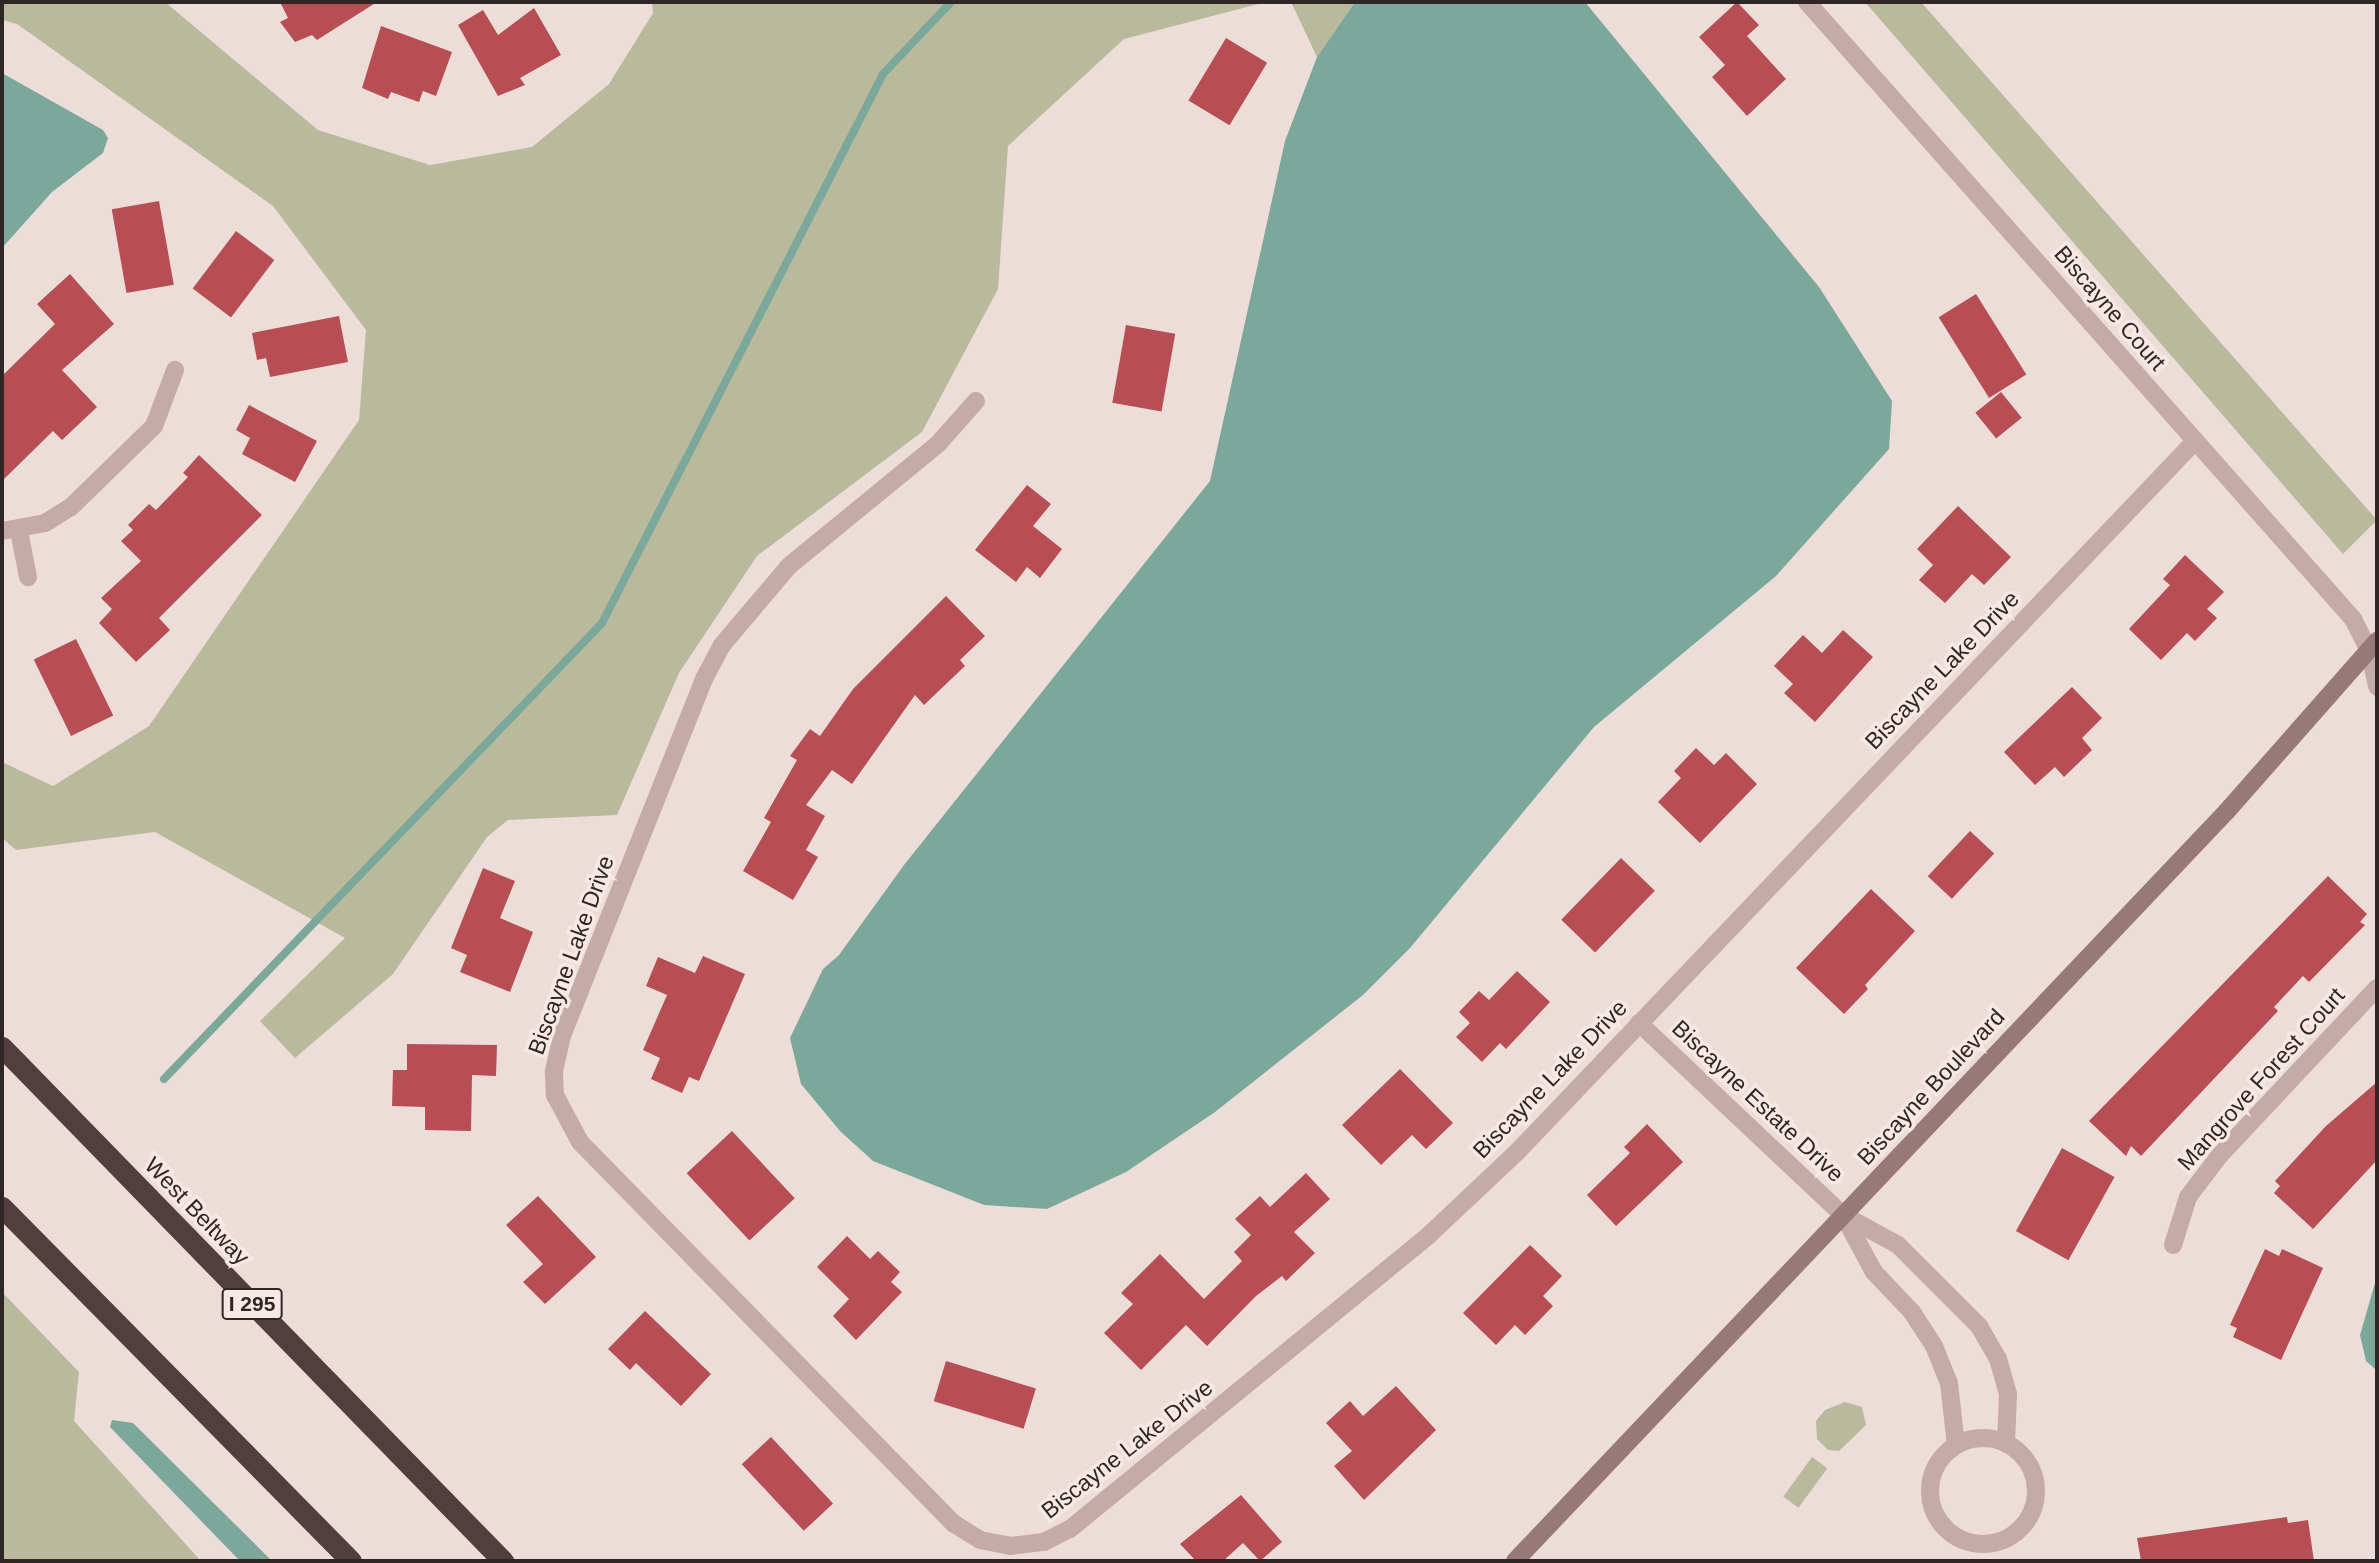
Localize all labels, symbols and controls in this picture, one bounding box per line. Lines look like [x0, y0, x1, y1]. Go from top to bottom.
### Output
street label: Biscayne Court [2048, 240, 2172, 376]
street label: Biscayne Lake Drive [1859, 585, 2025, 755]
street label: Biscayne Lake Drive [522, 852, 620, 1058]
street label: Mangrove Forest Court [2172, 982, 2350, 1176]
street label: Biscayne Lake Drive [1467, 994, 1633, 1164]
street label: Biscayne Boulevard [1852, 1003, 2010, 1171]
street label: Biscayne Estate Drive [1666, 1014, 1850, 1188]
street label: West Beltway [139, 1151, 255, 1271]
road number: I 295 [220, 1286, 284, 1322]
street label: Biscayne Lake Drive [1036, 1374, 1218, 1524]

